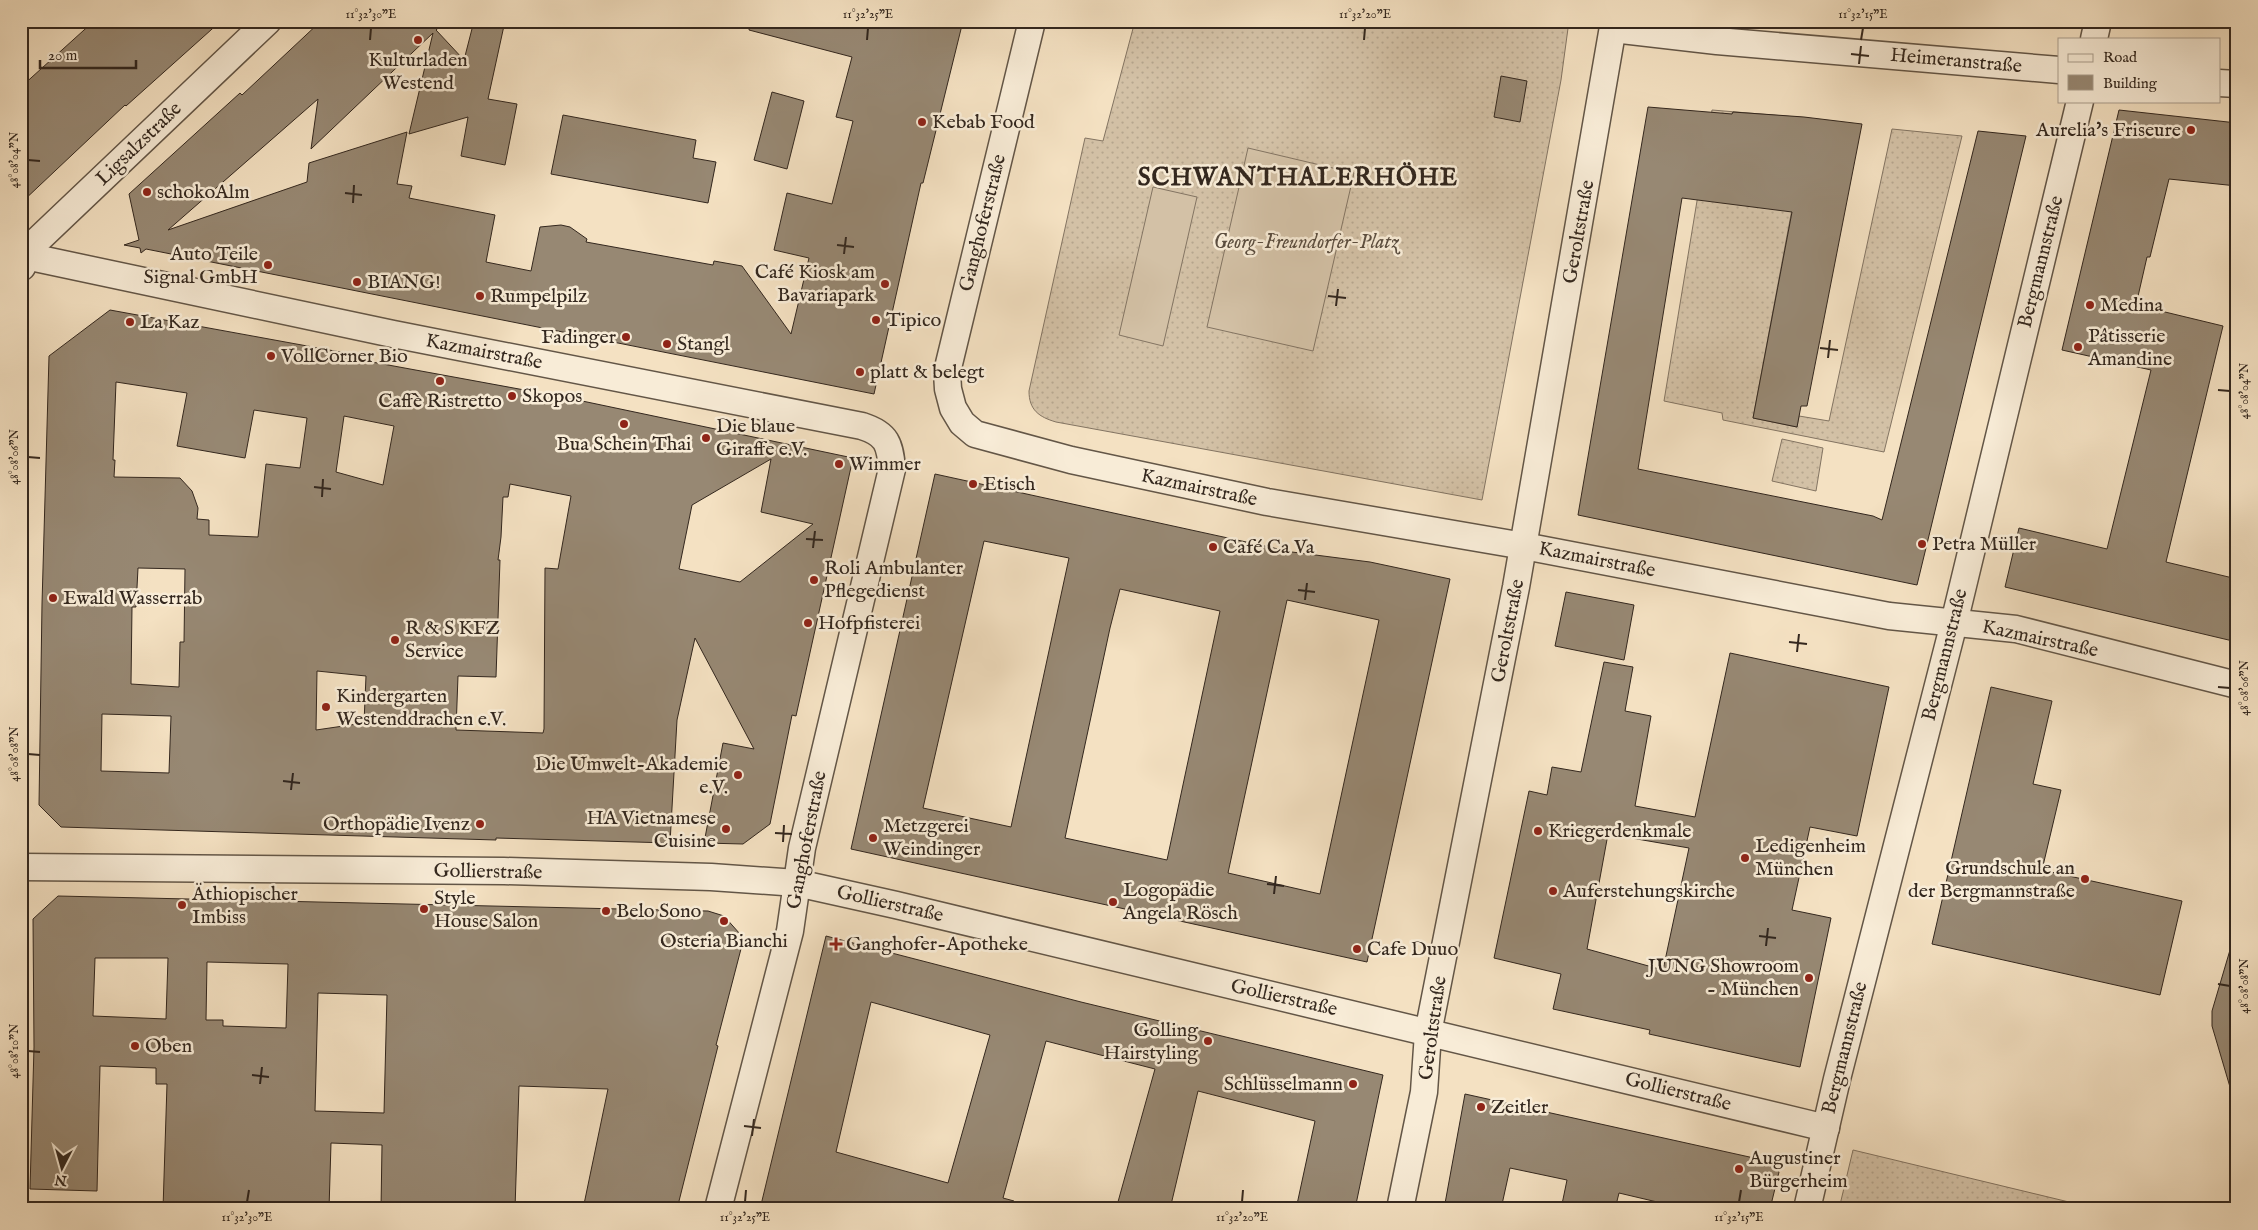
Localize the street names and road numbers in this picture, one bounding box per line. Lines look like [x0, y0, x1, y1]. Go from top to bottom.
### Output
street label: Heimeranstraße [1889, 43, 2023, 79]
street label: Ligsalzstraße [91, 97, 187, 191]
street label: Ganghoferstraße [954, 152, 1012, 294]
street label: Geroltstraße [1558, 178, 1600, 286]
street label: Bergmannstraße [2012, 193, 2070, 331]
street label: Kazmairstraße [423, 328, 545, 376]
street label: Kazmairstraße [1138, 463, 1260, 513]
street label: Kazmairstraße [1536, 536, 1658, 584]
street label: Geroltstraße [1486, 577, 1530, 685]
street label: Bergmannstraße [1916, 586, 1974, 724]
street label: Kazmairstraße [1979, 614, 2101, 664]
street label: Ganghoferstraße [781, 769, 833, 911]
street label: Gollierstraße [433, 859, 543, 885]
street label: Gollierstraße [834, 880, 946, 928]
street label: Gollierstraße [1228, 974, 1340, 1022]
street label: Geroltstraße [1413, 974, 1453, 1082]
street label: Bergmannstraße [1816, 979, 1874, 1117]
street label: Gollierstraße [1622, 1067, 1734, 1117]

